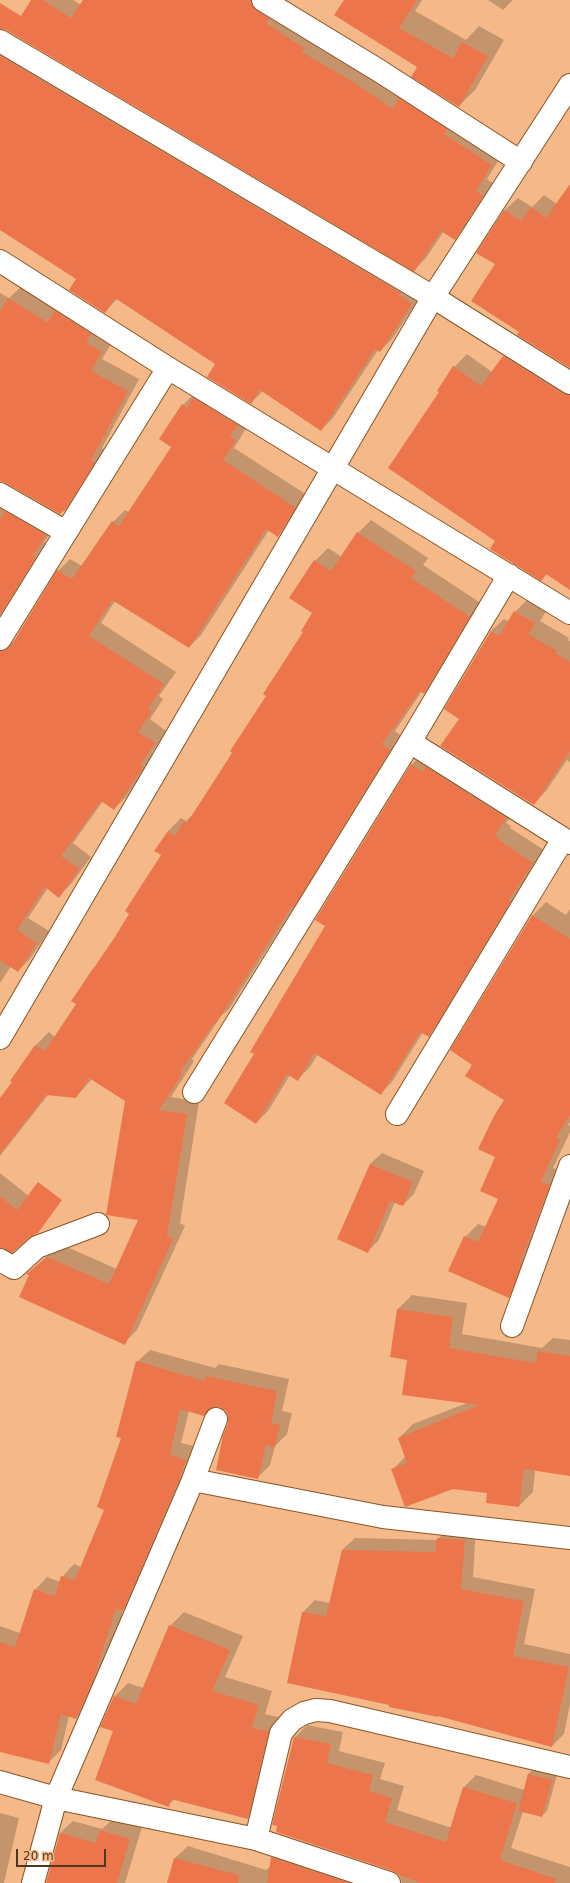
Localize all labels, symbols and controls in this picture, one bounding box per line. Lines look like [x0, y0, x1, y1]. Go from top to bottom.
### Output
scale bar [18, 1841, 108, 1867]
text: 20 m [23, 1849, 54, 1863]

